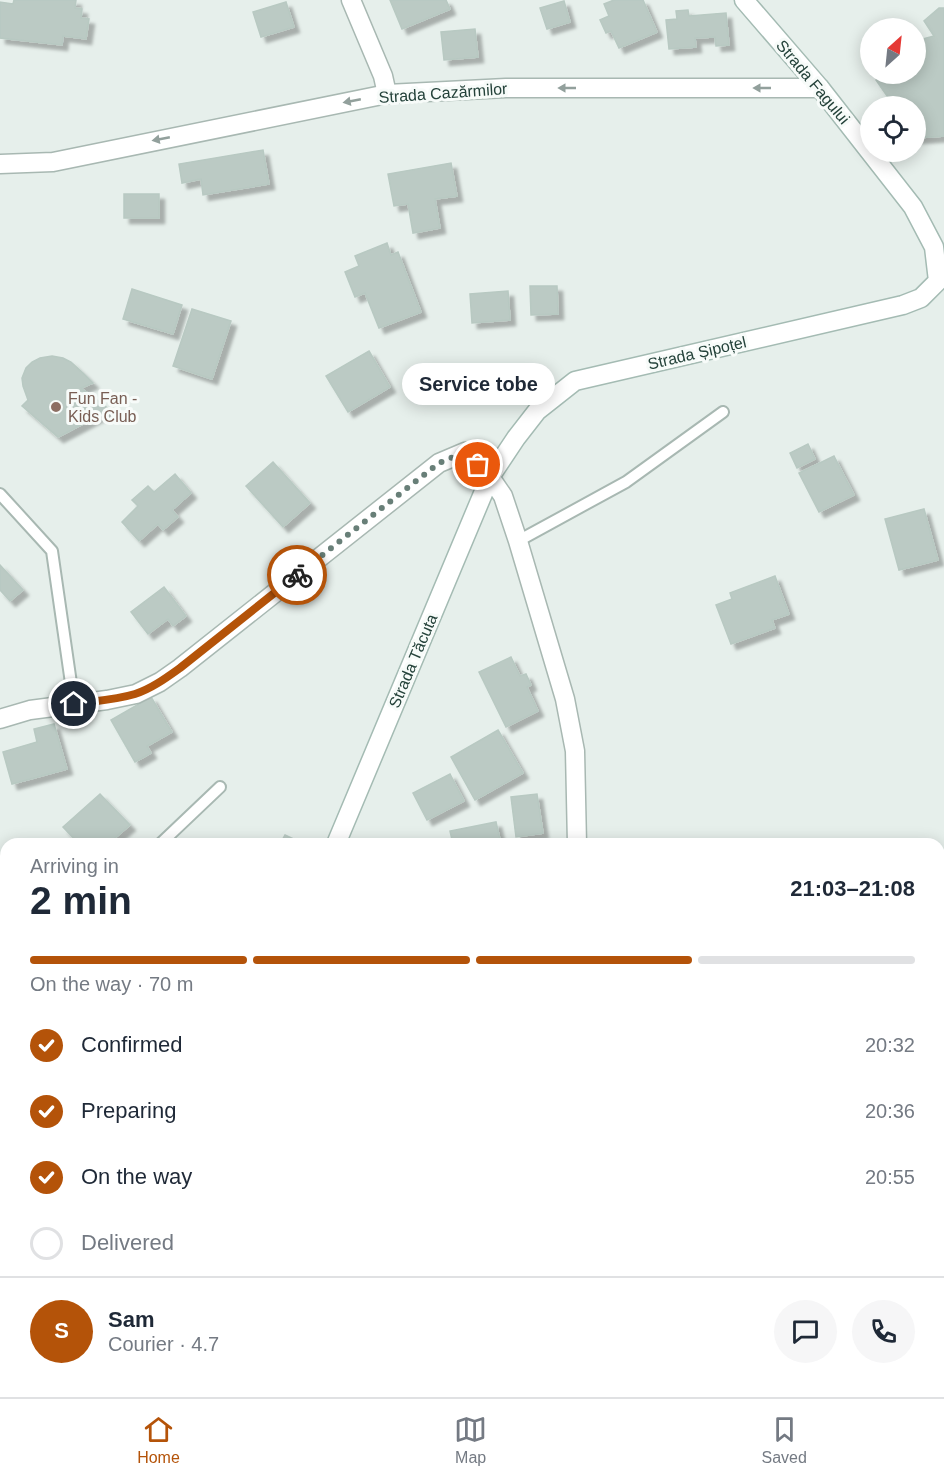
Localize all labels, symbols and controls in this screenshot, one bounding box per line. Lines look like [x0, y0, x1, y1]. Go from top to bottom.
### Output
north arrow [860, 18, 926, 84]
map controls [860, 18, 926, 162]
street label: Strada Fagului [773, 37, 853, 127]
street label: Strada Cazărmilor [378, 80, 509, 106]
one-way arrow [557, 83, 576, 93]
one-way arrow [752, 83, 771, 93]
button: locate [860, 96, 926, 162]
one-way arrow [342, 97, 361, 106]
one-way arrow [151, 135, 170, 144]
street label: Strada Șipoțel [646, 333, 748, 373]
callout: Service tobe [402, 363, 554, 405]
text: Service tobe [419, 373, 538, 395]
place label: Fun Fan - Kids Club [68, 390, 137, 425]
marker: Fun Fan - Kids Club [49, 400, 63, 414]
pin [452, 439, 503, 490]
icon: bag [461, 448, 494, 481]
courier [267, 545, 327, 605]
icon: bike [281, 559, 314, 592]
street label: Strada Tăcuta [386, 611, 440, 710]
pin [48, 678, 99, 729]
icon: home [57, 687, 90, 720]
text: Arriving in [30, 855, 119, 877]
text: 21:03–21:08 [790, 876, 915, 901]
text: 2 min [30, 879, 132, 922]
text: On the way · 70 m [30, 973, 193, 995]
icon: check [30, 1029, 63, 1062]
text: Confirmed [81, 1032, 182, 1057]
text: 20:32 [865, 1034, 915, 1056]
icon: check [30, 1095, 63, 1128]
text: Preparing [81, 1098, 176, 1123]
text: 20:36 [865, 1100, 915, 1122]
icon: check [30, 1161, 63, 1194]
text: On the way [81, 1164, 192, 1189]
text: 20:55 [865, 1166, 915, 1188]
text: Delivered [81, 1230, 174, 1255]
button: chat [774, 1300, 837, 1363]
button: phone [852, 1300, 915, 1363]
text: Sam [108, 1307, 154, 1332]
text: S [54, 1318, 69, 1343]
text: Courier · 4.7 [108, 1333, 219, 1355]
tab: Home [137, 1413, 180, 1467]
tab: Map [454, 1413, 487, 1467]
tab: Saved [761, 1413, 807, 1467]

